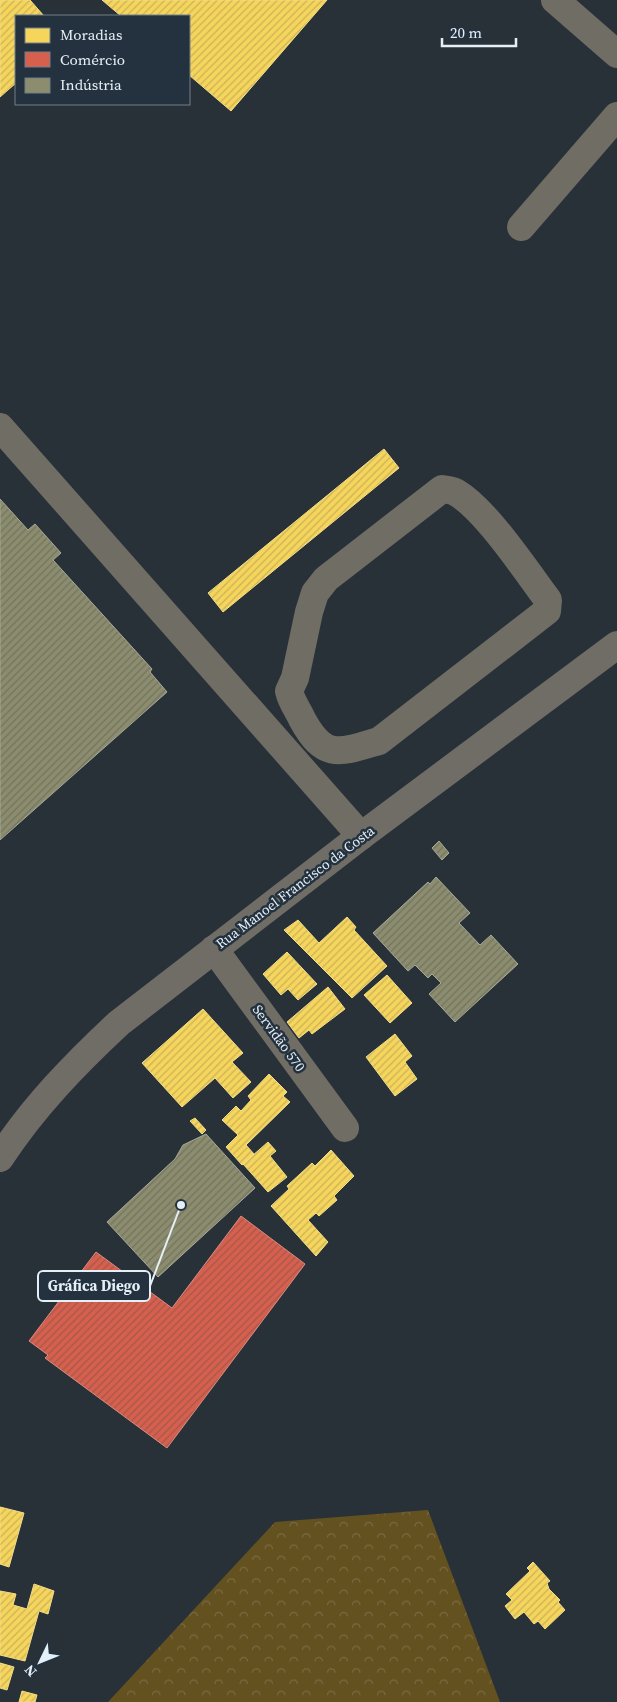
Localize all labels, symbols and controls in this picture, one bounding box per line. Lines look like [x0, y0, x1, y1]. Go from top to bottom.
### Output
legend [15, 15, 190, 105]
scale bar [442, 15, 516, 47]
text: 20 m [450, 22, 482, 43]
text: Moradias [60, 24, 122, 45]
text: Comércio [60, 49, 125, 70]
text: Indústria [60, 74, 122, 95]
street label: Rua Manoel Francisco da Costa [212, 820, 379, 953]
street label: Servidão 570 [248, 1000, 310, 1076]
callout: Gráfica Diego [38, 1271, 150, 1301]
text: Gráfica Diego [48, 1275, 141, 1296]
north arrow [15, 1637, 65, 1687]
text: N [20, 1660, 41, 1681]

